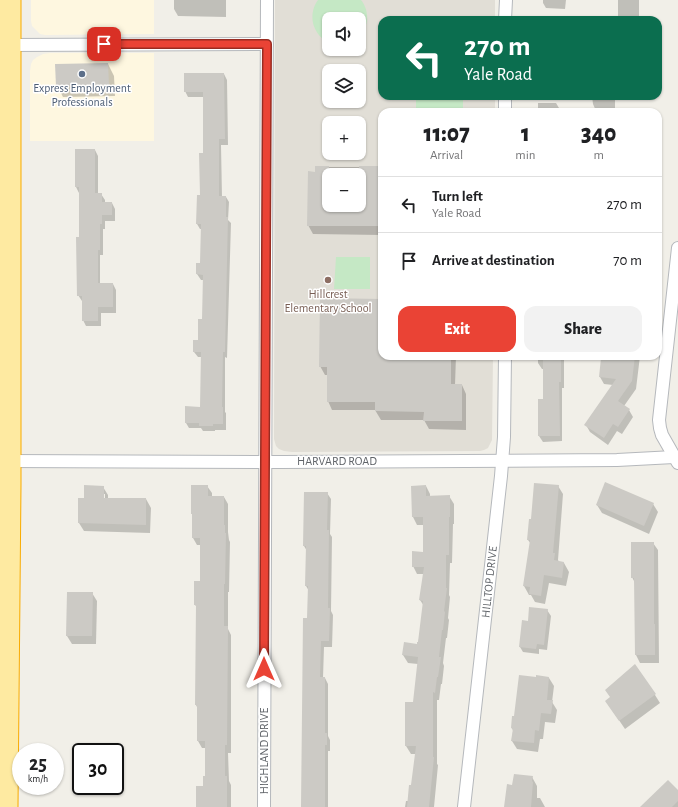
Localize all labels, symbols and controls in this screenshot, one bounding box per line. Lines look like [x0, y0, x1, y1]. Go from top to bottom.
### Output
map controls [322, 12, 366, 212]
button: sound [322, 12, 366, 56]
pin [87, 27, 121, 61]
icon: left [398, 32, 450, 84]
icon: arrive [93, 33, 115, 55]
text: 270 m [464, 33, 531, 61]
button: layers [322, 64, 366, 108]
text: Yale Road [464, 66, 532, 84]
marker: Express Employment Professionals [77, 69, 87, 79]
place label: Express Employment Professionals [33, 82, 131, 108]
button: + [322, 116, 366, 160]
text: 11:07 [424, 122, 470, 146]
text: 1 [521, 122, 530, 146]
text: 340 [581, 122, 616, 146]
text: Arrival [430, 149, 463, 162]
text: min [515, 149, 536, 162]
text: m [594, 149, 604, 162]
button: − [322, 168, 366, 212]
text: Turn left [432, 189, 483, 204]
icon: left [398, 194, 420, 216]
text: 270 m [607, 197, 642, 212]
text: Yale Road [432, 207, 481, 220]
icon: arrive [398, 250, 420, 272]
text: Arrive at destination [432, 253, 555, 268]
text: 70 m [613, 253, 642, 268]
marker: Hillcrest Elementary School [323, 275, 333, 285]
place label: Hillcrest Elementary School [284, 288, 372, 315]
button: Exit [398, 306, 516, 352]
button: Share [524, 306, 642, 352]
street label: HARVARD ROAD [297, 455, 377, 467]
street label: HILLTOP DRIVE [479, 545, 499, 618]
position arrow [243, 648, 285, 690]
street label: HIGHLAND DRIVE [258, 708, 270, 794]
speed limit sign: 30 [72, 743, 124, 795]
text: 25 [29, 754, 47, 774]
text: km/h [28, 774, 48, 784]

